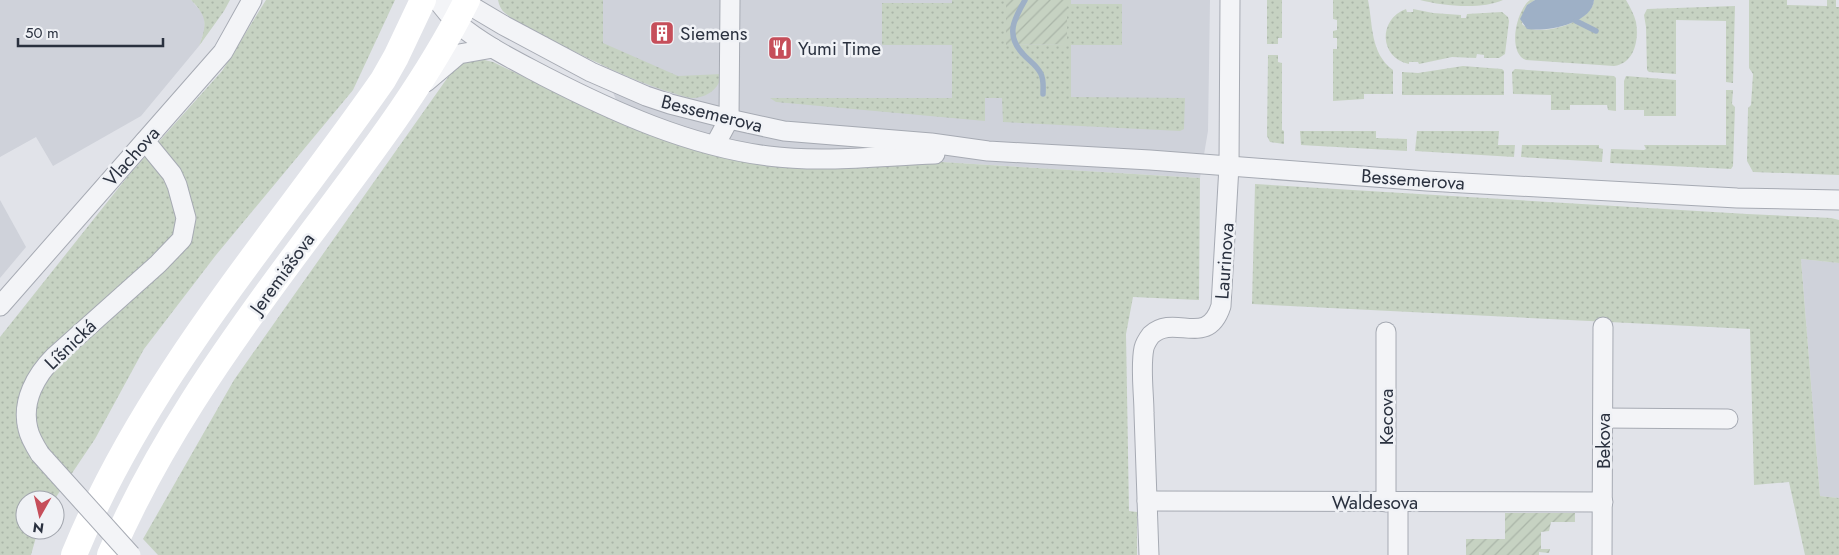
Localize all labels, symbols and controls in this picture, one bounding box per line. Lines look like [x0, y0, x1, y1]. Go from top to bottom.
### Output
scale bar [18, 15, 162, 47]
building icon: Siemens [649, 20, 675, 46]
place label: Siemens [680, 20, 748, 47]
text: 50 m [25, 22, 59, 44]
restaurant icon: Yumi Time [767, 35, 793, 61]
place label: Yumi Time [798, 35, 881, 62]
street label: Bessemerova [658, 88, 766, 139]
street label: Vlachova [97, 120, 166, 192]
street label: Bessemerova [1360, 162, 1466, 197]
street label: Laurinova [1208, 222, 1241, 300]
street label: Jeremiášova [242, 227, 321, 322]
street label: Líšnická [38, 313, 102, 376]
street label: Kecova [1373, 389, 1400, 445]
street label: Bekova [1590, 413, 1617, 469]
street label: Waldesova [1332, 489, 1418, 516]
north arrow [15, 490, 65, 540]
text: N [31, 517, 45, 539]

